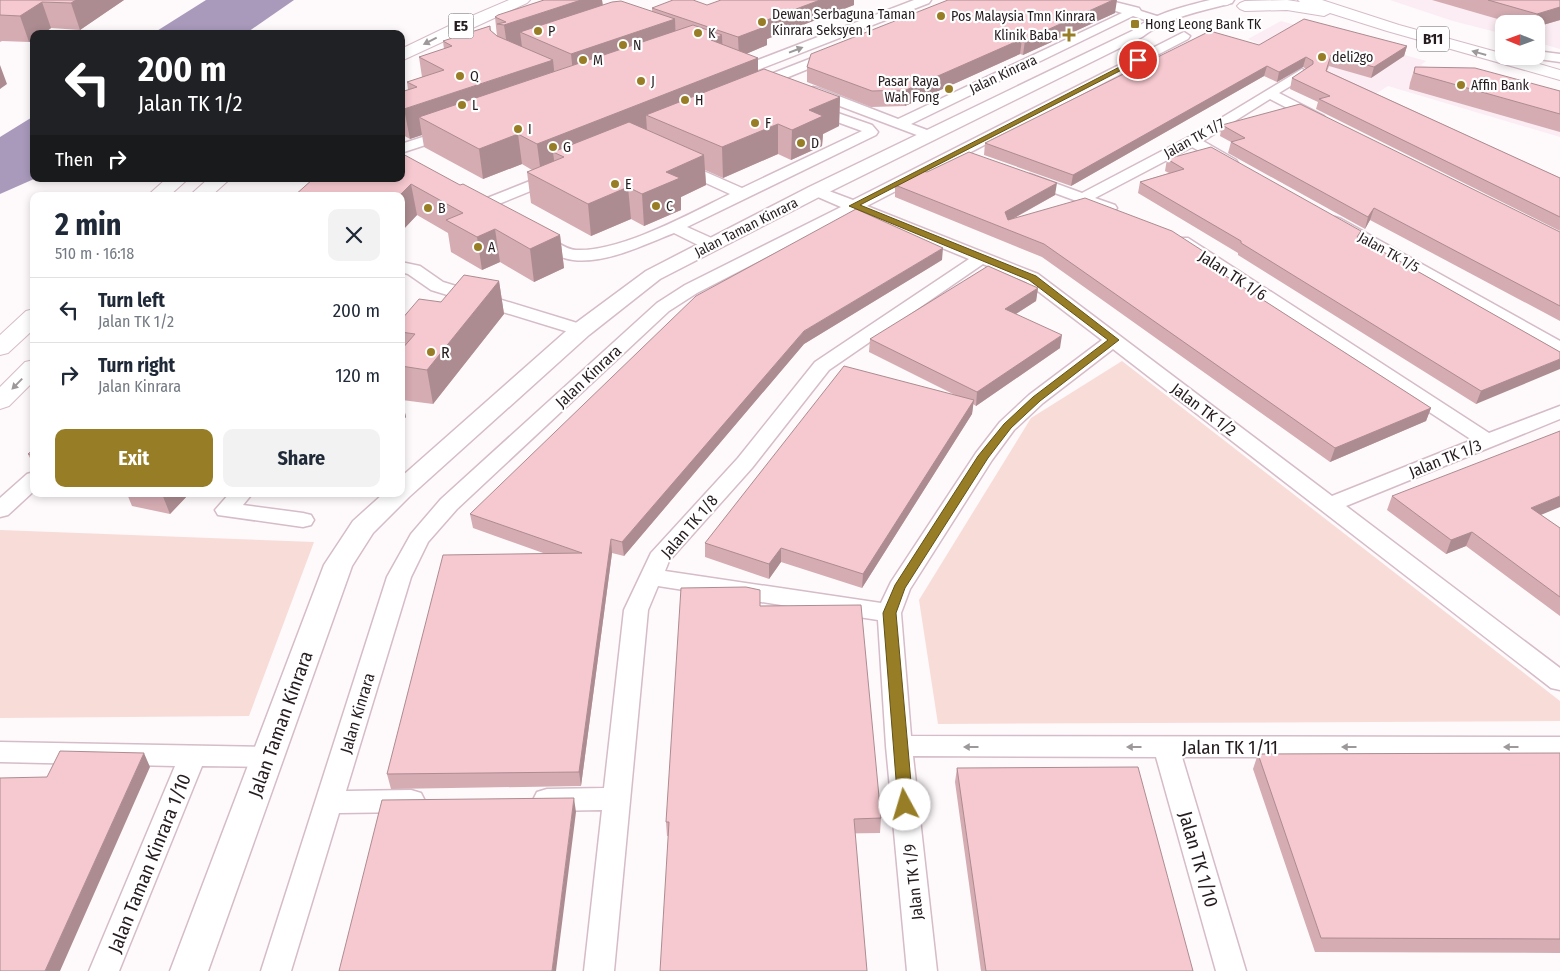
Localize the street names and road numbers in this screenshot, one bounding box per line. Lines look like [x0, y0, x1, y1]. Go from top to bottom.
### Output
road number: E5 [448, 14, 474, 38]
road number: B11 [1417, 26, 1449, 52]
street label: Jalan Kinrara [967, 51, 1040, 98]
street label: Jalan TK 1/7 [1161, 115, 1228, 162]
street label: Jalan Taman Kinrara [692, 194, 801, 261]
street label: Jalan TK 1/5 [1355, 229, 1422, 276]
street label: Jalan TK 1/6 [1195, 246, 1270, 304]
street label: Jalan Kinrara [552, 341, 625, 412]
street label: Jalan TK 1/2 [1168, 379, 1240, 440]
street label: Jalan TK 1/3 [1406, 435, 1484, 482]
street label: Jalan TK 1/8 [657, 491, 722, 562]
street label: Jalan Taman Kinrara [243, 648, 318, 801]
street label: Jalan Kinrara [336, 671, 379, 756]
street label: Jalan TK 1/11 [1182, 736, 1278, 759]
street label: Jalan Taman Kinrara 1/10 [103, 770, 196, 956]
street label: Jalan TK 1/10 [1174, 808, 1223, 910]
street label: Jalan TK 1/9 [900, 843, 927, 921]

